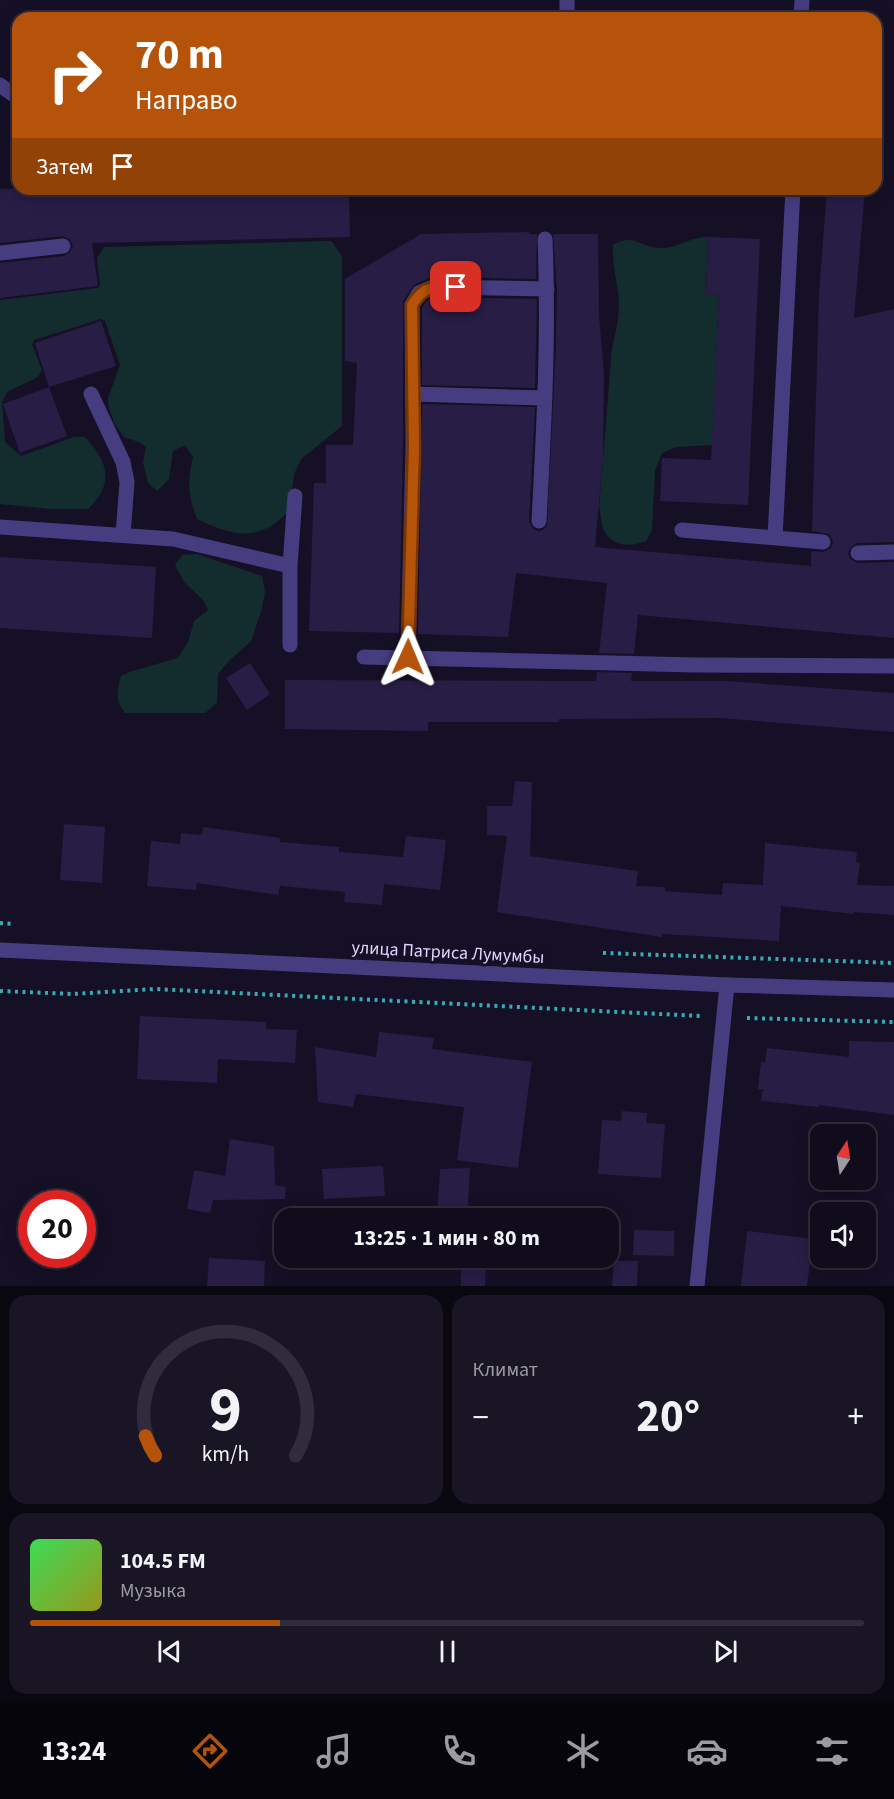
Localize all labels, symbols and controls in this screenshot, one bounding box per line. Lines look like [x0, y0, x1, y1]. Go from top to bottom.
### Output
text: 70 m [135, 25, 224, 85]
icon: right [36, 36, 114, 114]
text: Направо [135, 81, 238, 120]
icon: arrive [106, 150, 139, 183]
text: Затем [36, 151, 94, 183]
pin [430, 261, 481, 312]
icon: arrive [439, 270, 472, 303]
position arrow [376, 625, 440, 689]
street label: улица Патриса Лумумбы [351, 935, 545, 970]
north arrow [810, 1124, 876, 1190]
map controls [810, 1124, 876, 1268]
speed limit sign: 20 [18, 1190, 96, 1268]
button: sound [810, 1202, 876, 1268]
text: 13:25 · 1 мин · 80 m [353, 1222, 540, 1254]
text: Климат [473, 1356, 538, 1384]
text: 9 [209, 1366, 242, 1455]
text: 20° [636, 1385, 700, 1449]
text: − [473, 1394, 489, 1441]
text: + [848, 1394, 864, 1441]
text: km/h [202, 1440, 250, 1471]
text: 104.5 FM [120, 1545, 206, 1577]
text: Музыка [120, 1577, 186, 1605]
icon: previous [153, 1635, 186, 1668]
icon: pause [431, 1635, 464, 1668]
icon: next [709, 1635, 742, 1668]
icon: directions [189, 1730, 231, 1772]
icon: music [313, 1730, 355, 1772]
icon: phone [438, 1730, 480, 1772]
icon: climate [562, 1730, 604, 1772]
icon: car [686, 1730, 728, 1772]
icon: filters [811, 1730, 853, 1772]
text: 13:24 [41, 1732, 106, 1771]

